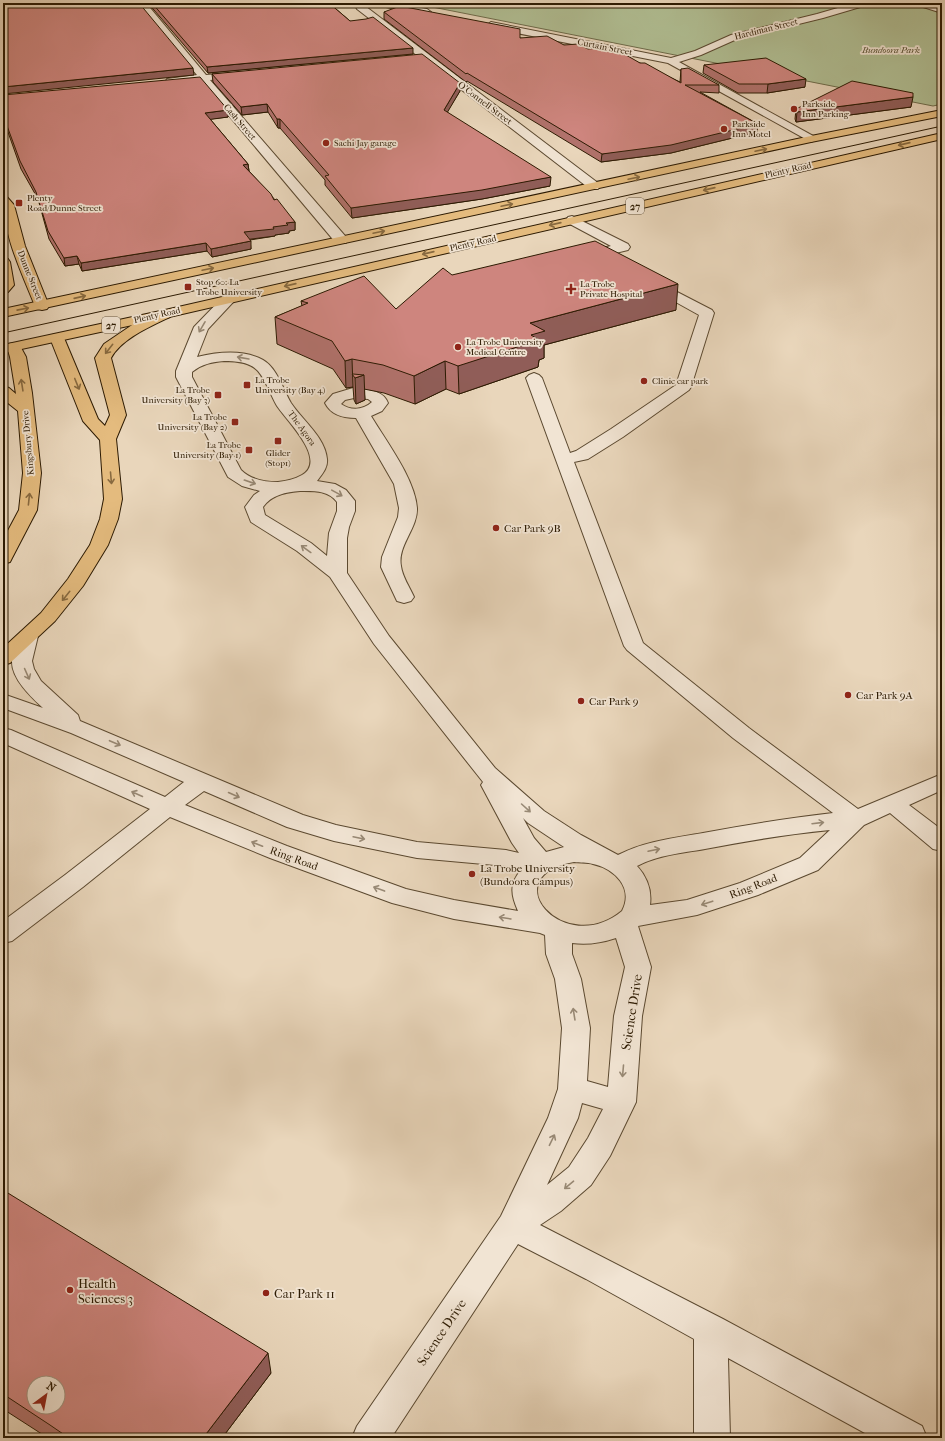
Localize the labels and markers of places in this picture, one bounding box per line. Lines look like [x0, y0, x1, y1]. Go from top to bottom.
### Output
place label: Parkside Inn Parking [802, 99, 849, 119]
marker: Parkside Inn Parking [789, 104, 799, 114]
place label: Parkside Inn Motel [732, 119, 771, 139]
marker: Parkside Inn Motel [719, 124, 729, 134]
marker: Sachi Jay garage [321, 138, 331, 148]
place label: Sachi Jay garage [334, 138, 397, 148]
place label: Plenty Road/Dunne Street [27, 193, 103, 213]
marker: Plenty Road/Dunne Street [14, 198, 24, 208]
place label: Stop 60: La Trobe University [196, 277, 263, 297]
place label: La Trobe Private Hospital [580, 279, 643, 299]
marker: Stop 60: La Trobe University [183, 282, 193, 292]
marker: La Trobe Private Hospital [565, 283, 577, 295]
place label: La Trobe University Medical Centre [466, 337, 545, 357]
marker: La Trobe University Medical Centre [453, 342, 463, 352]
place label: La Trobe University (Bay 4) [255, 375, 326, 395]
marker: Clinic car park [639, 376, 649, 386]
place label: Clinic car park [652, 376, 709, 386]
marker: La Trobe University (Bay 4) [242, 380, 252, 390]
place label: La Trobe University (Bay 3) [141, 385, 211, 405]
marker: La Trobe University (Bay 3) [213, 390, 223, 400]
place label: La Trobe University (Bay 2) [157, 412, 228, 432]
marker: La Trobe University (Bay 2) [230, 417, 240, 427]
marker: Glider (Stop1) [273, 436, 283, 446]
place label: La Trobe University (Bay 1) [173, 440, 242, 460]
marker: La Trobe University (Bay 1) [244, 445, 254, 455]
place label: Glider (Stop1) [265, 448, 291, 468]
place label: Car Park 9B [504, 522, 561, 535]
marker: Car Park 9B [491, 523, 501, 533]
place label: Car Park 9A [856, 689, 914, 702]
marker: Car Park 9A [843, 690, 853, 700]
place label: Car Park 9 [589, 695, 639, 708]
marker: Car Park 9 [576, 696, 586, 706]
place label: La Trobe University (Bundoora Campus) [480, 862, 576, 888]
marker: La Trobe University (Bundoora Campus) [467, 869, 477, 879]
place label: Health Sciences 3 [78, 1276, 133, 1306]
marker: Health Sciences 3 [65, 1285, 75, 1295]
place label: Car Park 11 [274, 1286, 335, 1301]
marker: Car Park 11 [261, 1288, 271, 1298]

